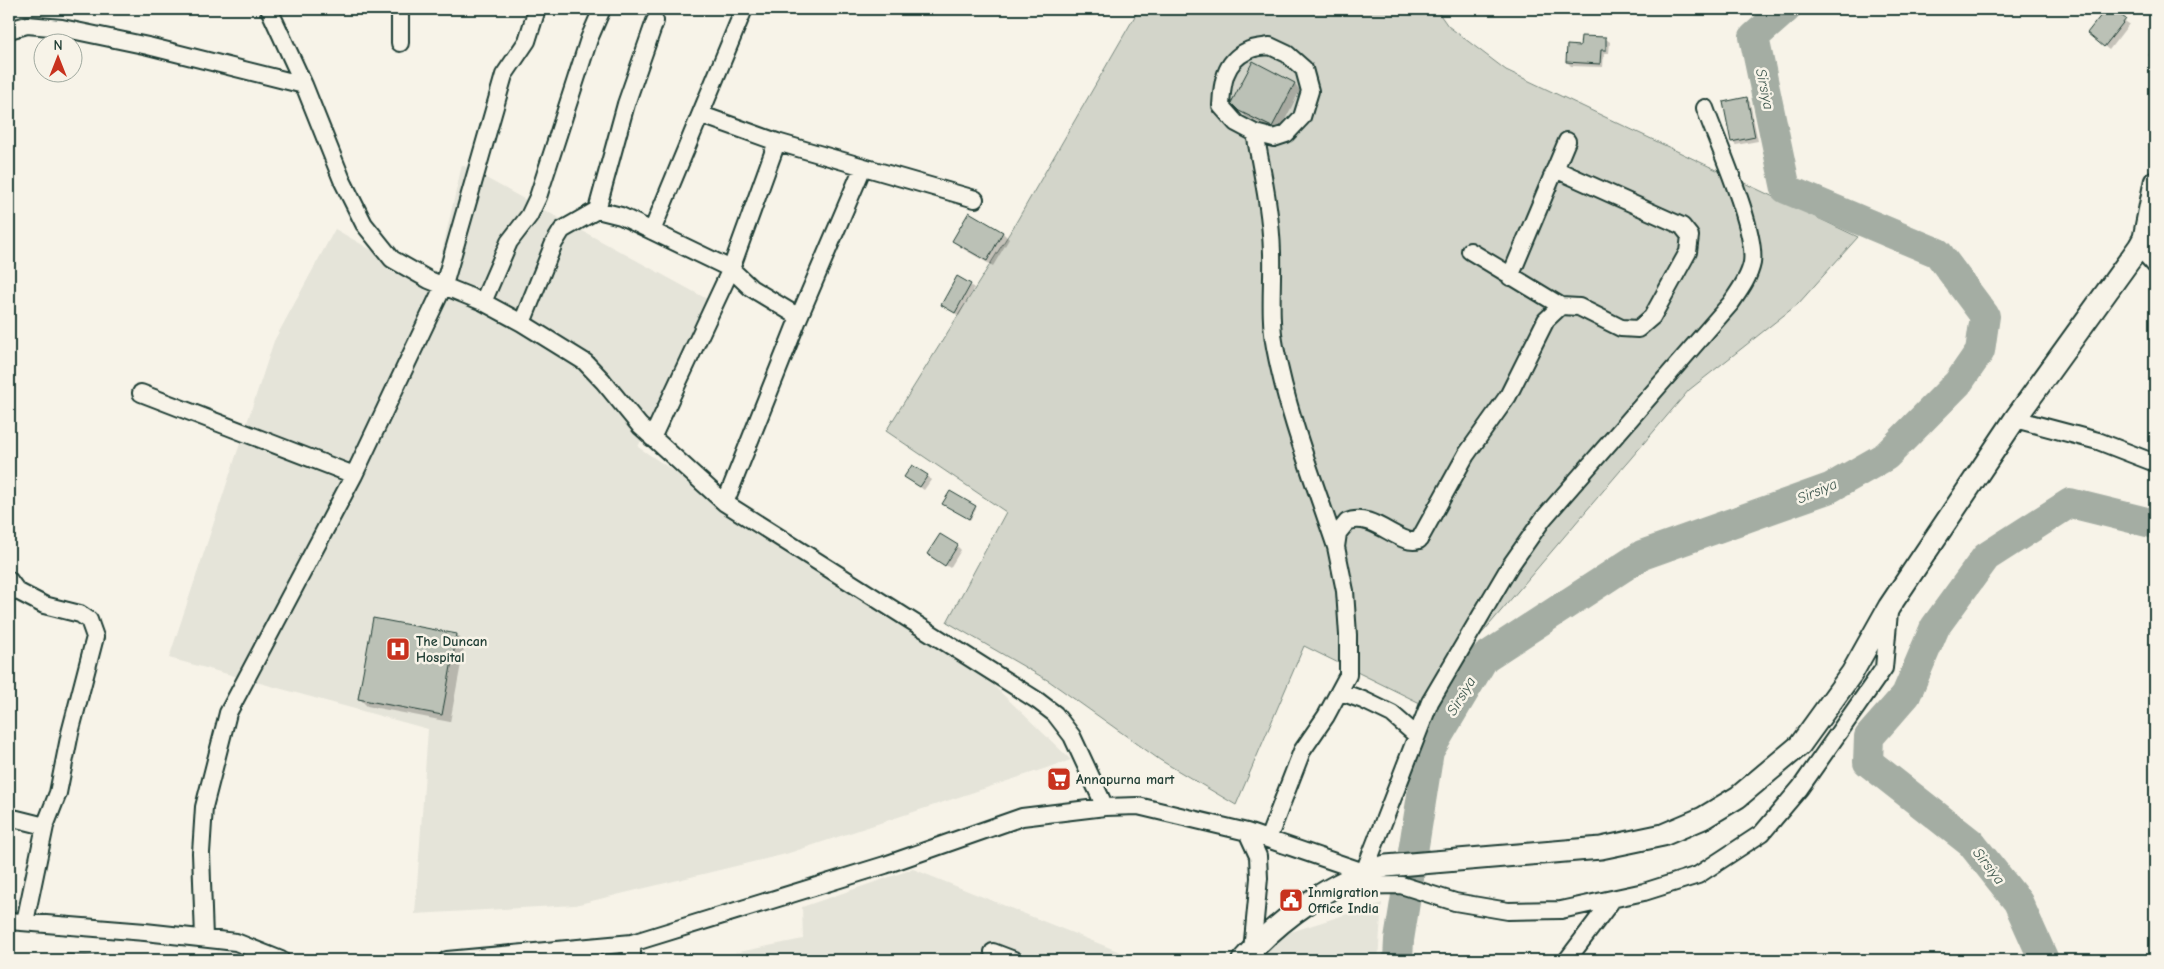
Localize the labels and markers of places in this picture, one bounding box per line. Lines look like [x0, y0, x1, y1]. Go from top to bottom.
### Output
place label: The Duncan Hospital [416, 633, 487, 666]
hospital icon: The Duncan Hospital [385, 636, 411, 662]
supermarket icon: Annapurna mart [1046, 766, 1072, 792]
place label: Annapurna mart [1076, 771, 1175, 788]
place label: Inmigration Office India [1308, 884, 1379, 917]
public building icon: Inmigration Office India [1278, 887, 1304, 913]

